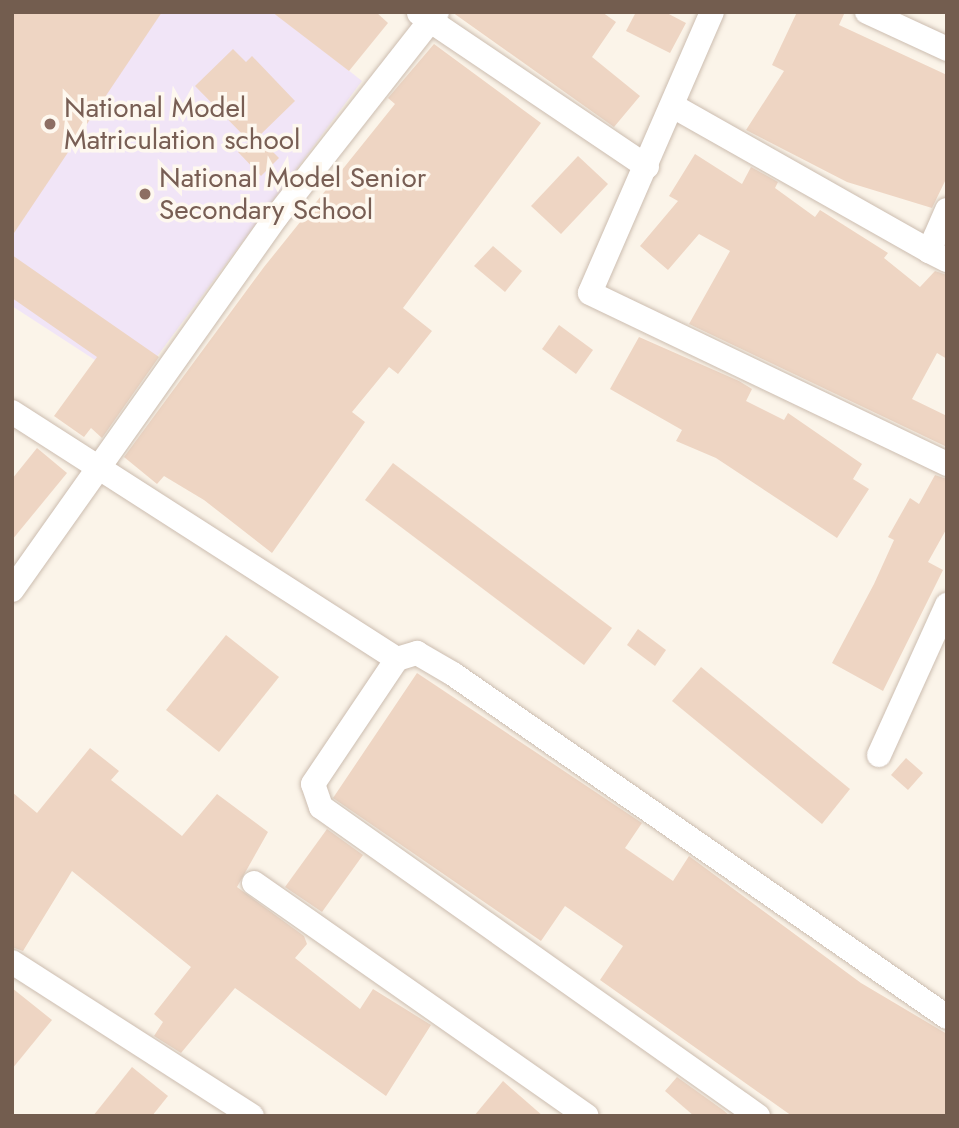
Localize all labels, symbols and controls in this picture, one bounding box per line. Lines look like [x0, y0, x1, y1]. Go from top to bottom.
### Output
place label: National Model Matriculation school [64, 91, 301, 157]
marker: National Model Matriculation school [42, 116, 58, 132]
place label: National Model Senior Secondary School [159, 161, 426, 227]
marker: National Model Senior Secondary School [137, 186, 153, 202]

